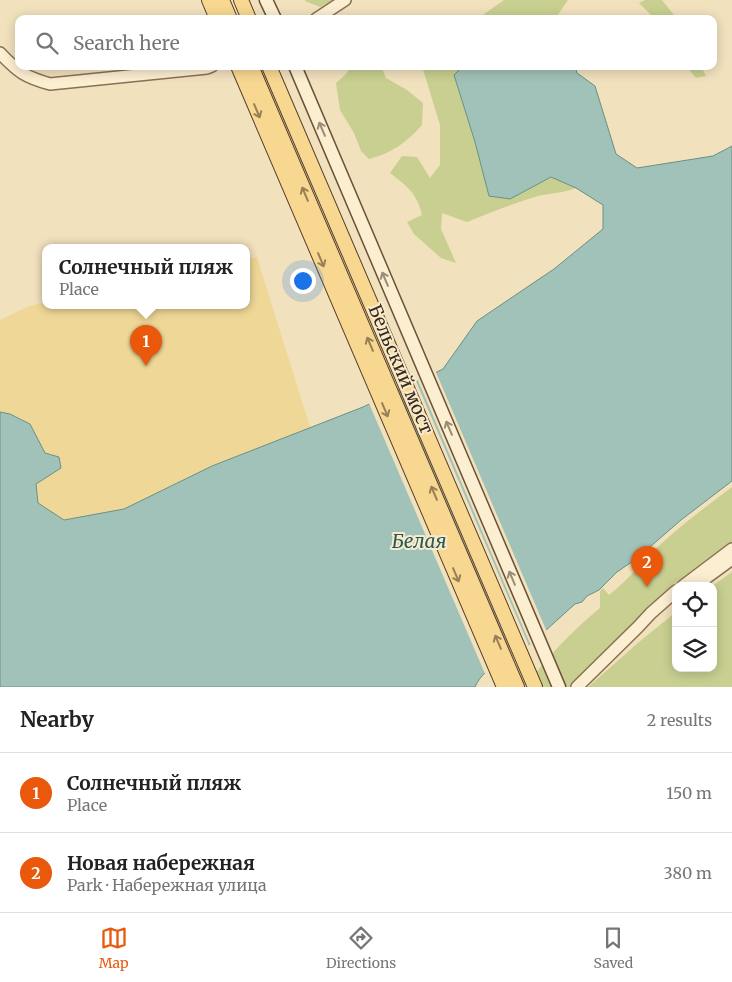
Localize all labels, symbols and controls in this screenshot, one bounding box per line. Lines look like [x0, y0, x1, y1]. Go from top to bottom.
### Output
search box [15, 15, 717, 70]
icon: search [33, 29, 61, 57]
text: Search here [73, 31, 180, 55]
one-way arrow [253, 103, 262, 118]
one-way arrow [316, 122, 326, 137]
one-way arrow [300, 187, 310, 202]
popup [42, 244, 250, 309]
one-way arrow [317, 252, 327, 267]
text: Солнечный пляж [59, 255, 233, 279]
your location [290, 268, 316, 294]
one-way arrow [380, 272, 390, 287]
text: Place [59, 279, 99, 299]
street label: Бельский мост [363, 301, 439, 437]
pin: 1 [130, 325, 162, 366]
one-way arrow [364, 337, 374, 352]
one-way arrow [381, 402, 391, 417]
one-way arrow [443, 421, 453, 436]
one-way arrow [428, 486, 438, 501]
water label: Белая [392, 529, 446, 553]
pin: 2 [631, 546, 663, 587]
one-way arrow [452, 567, 462, 582]
one-way arrow [507, 571, 517, 586]
map controls [672, 582, 717, 672]
button: locate [672, 582, 717, 627]
button: layers [672, 627, 717, 672]
one-way arrow [492, 635, 502, 650]
text: Nearby [20, 706, 94, 733]
text: 2 results [647, 710, 712, 730]
text: Солнечный пляж [67, 771, 241, 795]
text: 1 [32, 783, 40, 803]
text: 150 m [666, 783, 712, 803]
text: Place [67, 795, 107, 815]
text: Новая набережная [67, 851, 255, 875]
text: 2 [31, 863, 41, 883]
text: 380 m [664, 863, 712, 883]
text: Park · Набережная улица [67, 875, 267, 895]
tab: Map [99, 924, 129, 972]
tab: Directions [326, 924, 396, 972]
tab: Saved [594, 924, 633, 972]

